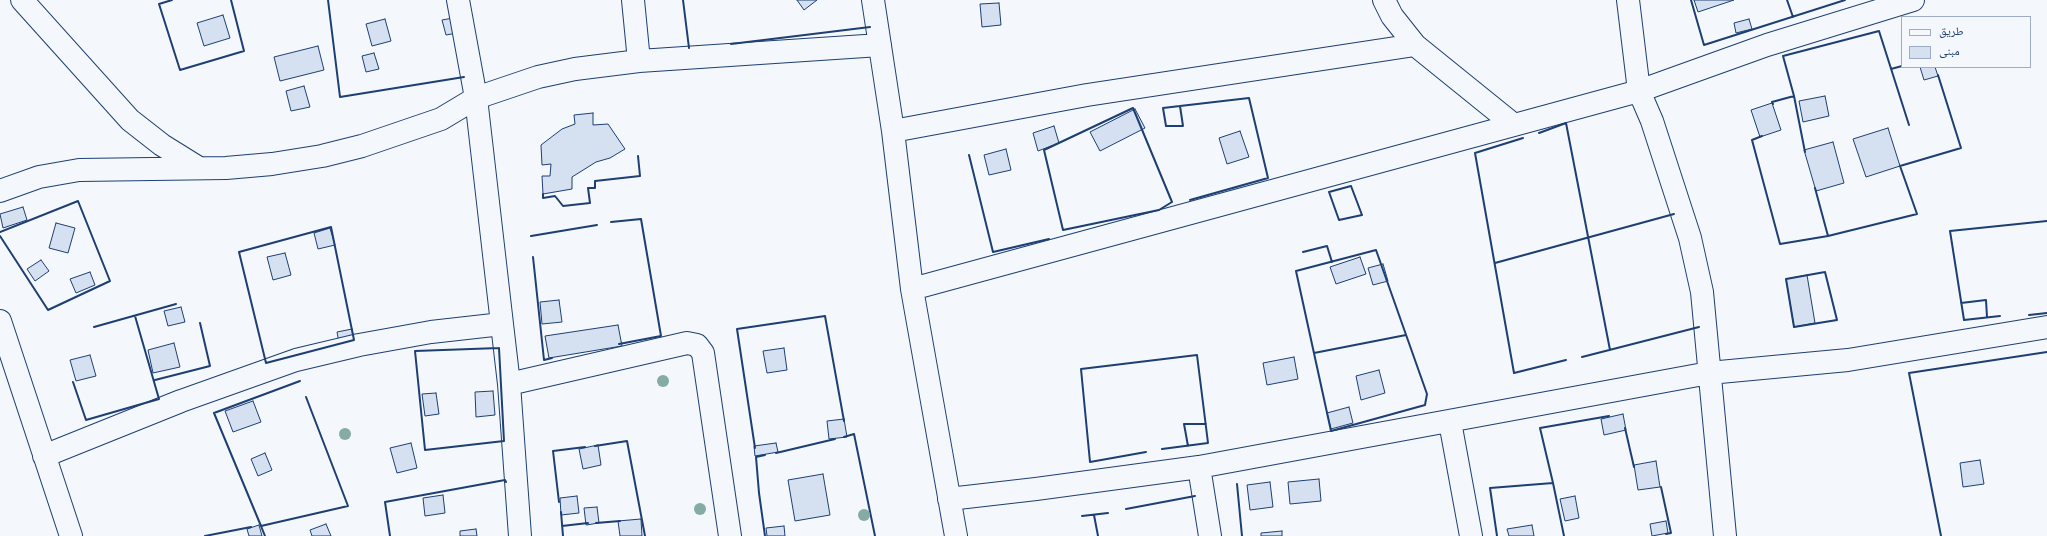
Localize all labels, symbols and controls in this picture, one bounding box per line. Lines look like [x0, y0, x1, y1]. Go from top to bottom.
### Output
legend [1901, 16, 2031, 68]
text: طريق [1939, 23, 1964, 37]
text: مبنى [1939, 43, 1960, 57]

